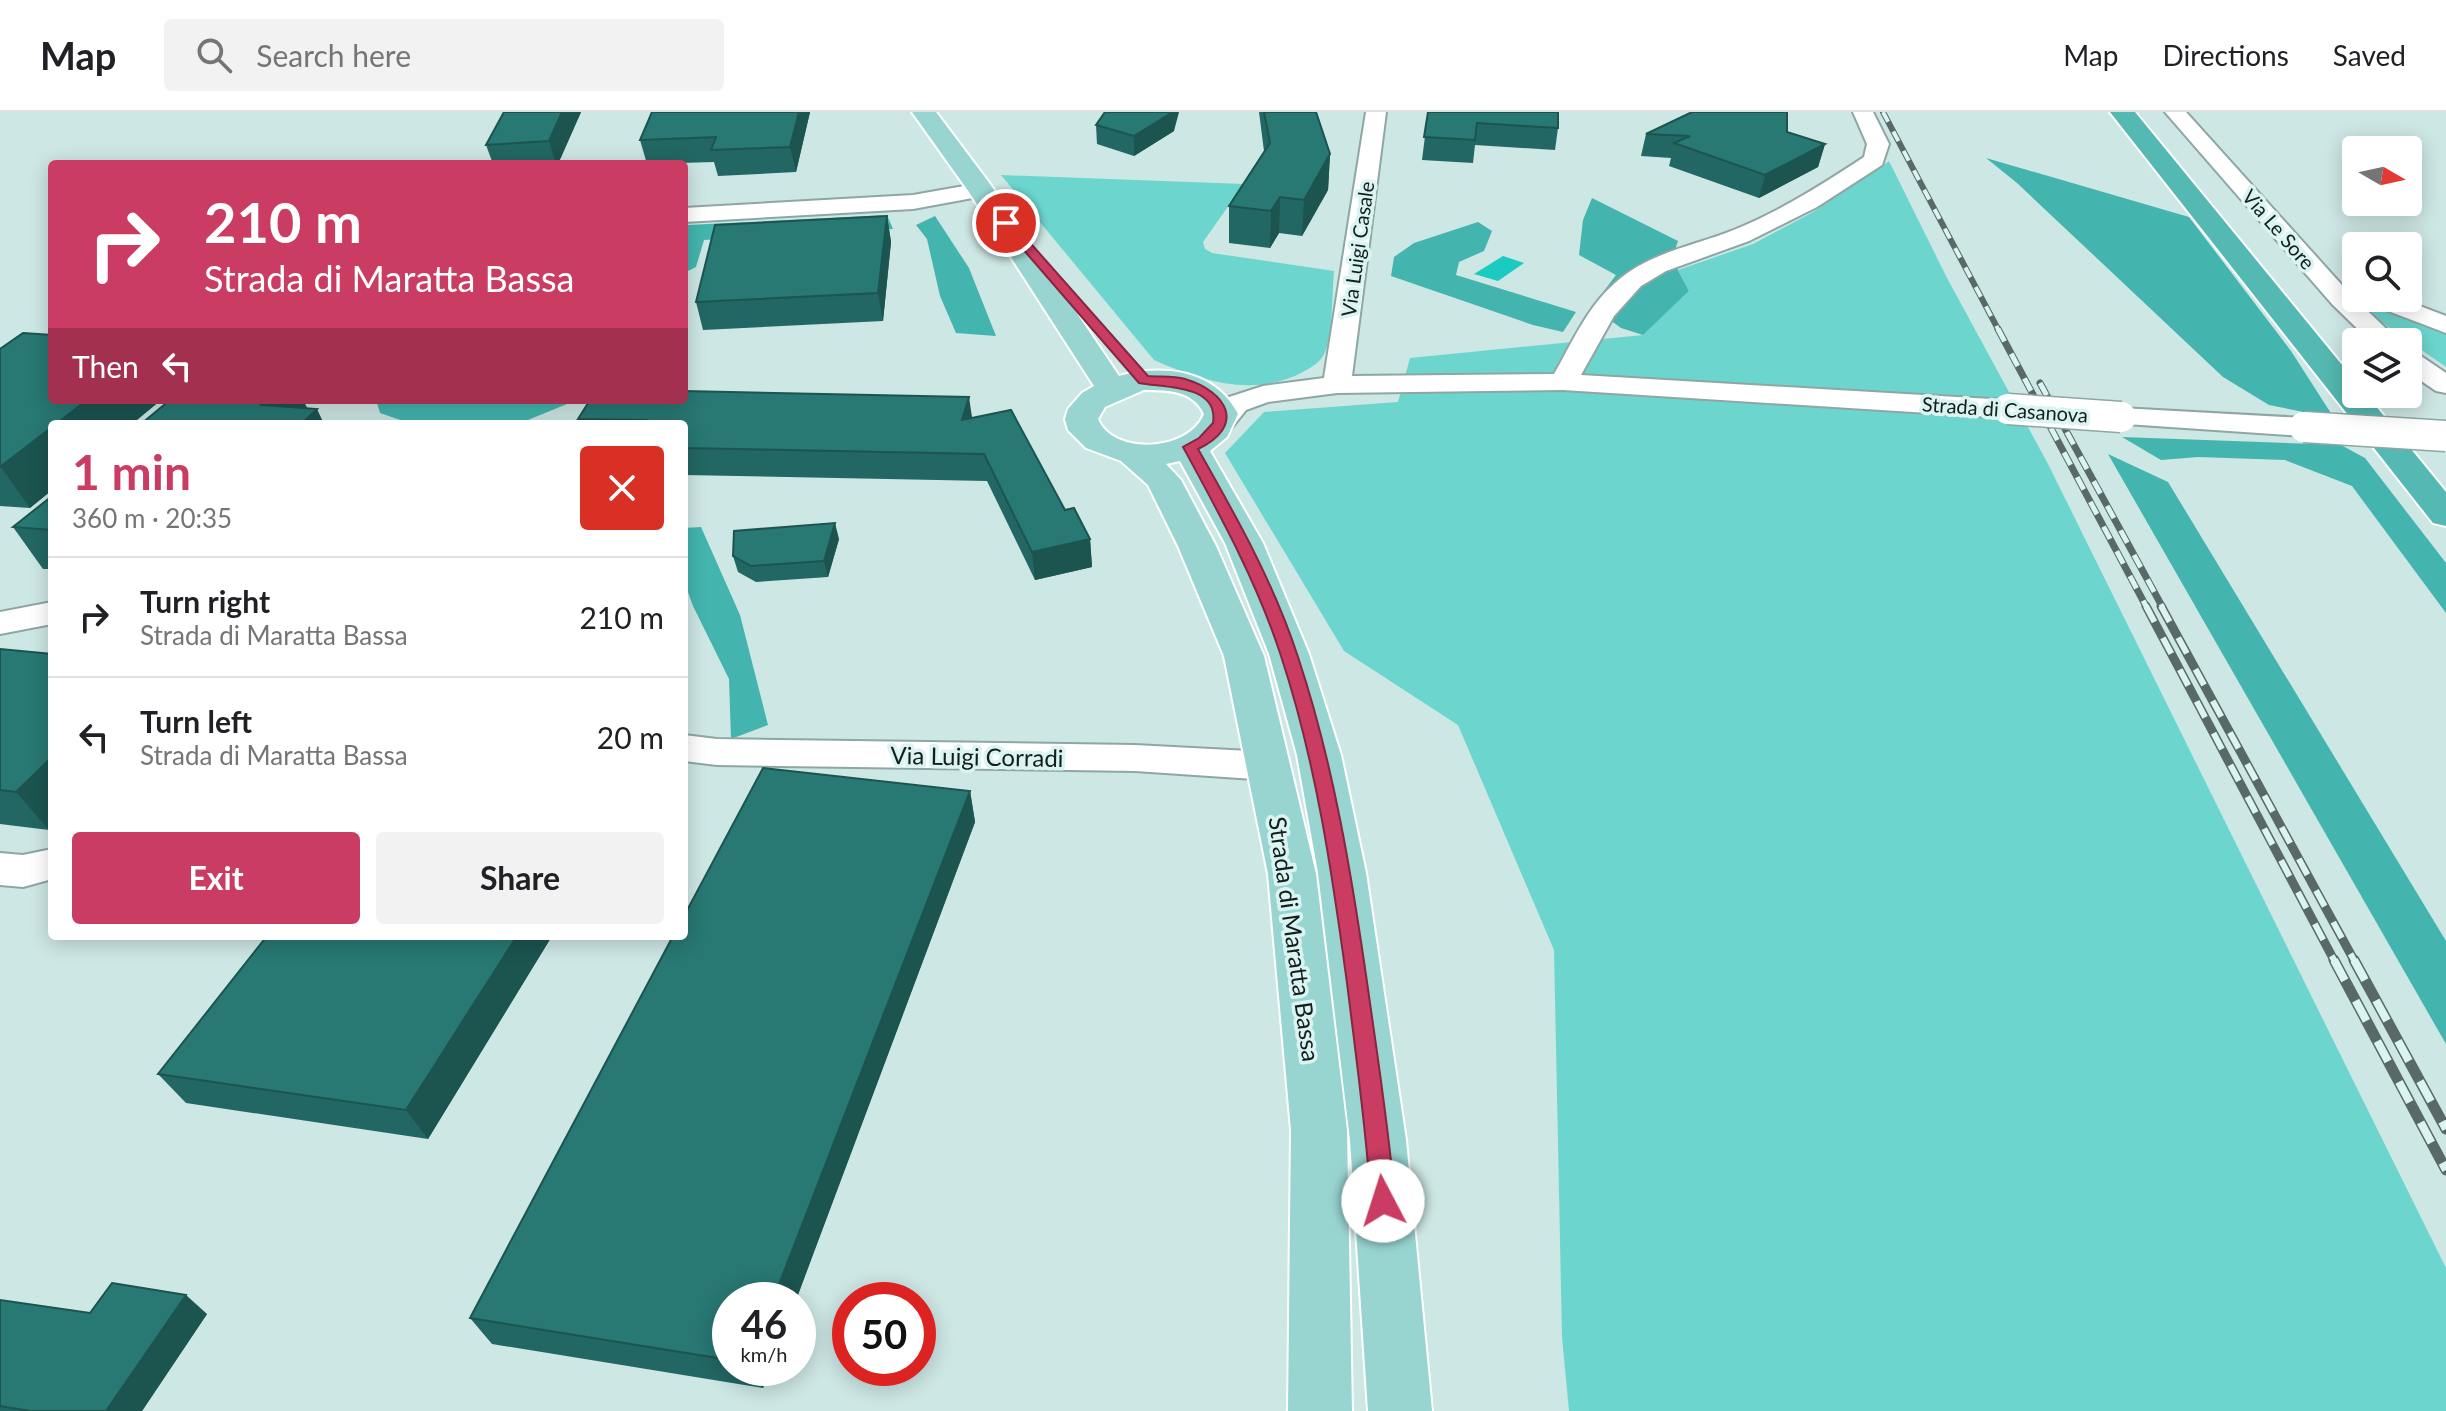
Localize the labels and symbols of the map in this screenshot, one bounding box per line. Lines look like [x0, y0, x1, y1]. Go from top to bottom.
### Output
north arrow [2342, 136, 2422, 216]
street label: Via Luigi Casale [1336, 180, 1378, 318]
street label: Via Le Sore [2238, 184, 2320, 274]
pin [972, 189, 1040, 257]
street label: Strada di Casanova [1921, 391, 2089, 427]
street label: Via Luigi Corradi [890, 740, 1064, 772]
street label: Strada di Maratta Bassa [1263, 815, 1327, 1063]
position arrow [1341, 1159, 1425, 1243]
speed limit sign: 50 [832, 1282, 936, 1386]

